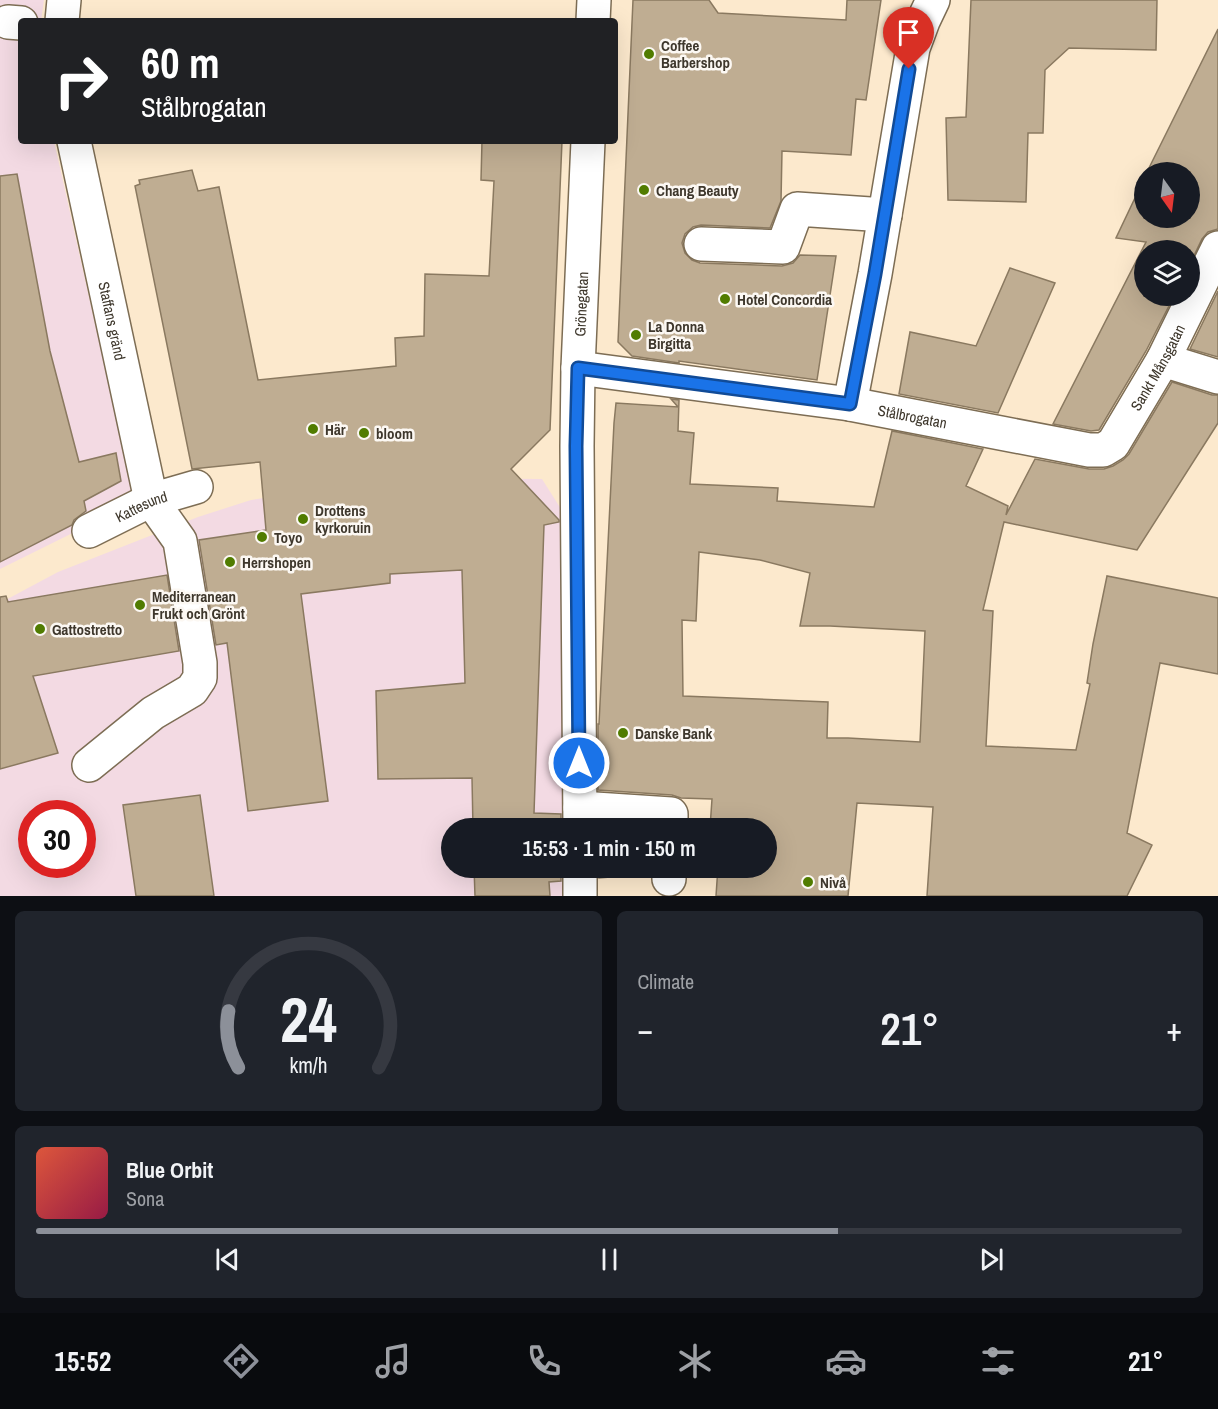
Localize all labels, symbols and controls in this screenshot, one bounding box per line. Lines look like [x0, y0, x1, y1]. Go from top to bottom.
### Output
pin [883, 7, 934, 69]
icon: arrive [892, 16, 925, 49]
text: 60 m [141, 35, 220, 91]
place label: Coffee Barbershop [661, 35, 730, 73]
icon: right [42, 42, 120, 120]
marker: Coffee Barbershop [642, 47, 656, 61]
text: Stålbrogatan [141, 89, 267, 125]
north arrow [1134, 162, 1200, 228]
map controls [1134, 162, 1200, 306]
place label: Chang Beauty [656, 180, 739, 201]
marker: Chang Beauty [637, 183, 651, 197]
button: layers [1134, 240, 1200, 306]
street label: Grönegatan [569, 271, 593, 337]
street label: Staffans gränd [94, 280, 131, 362]
place label: Hotel Concordia [737, 289, 832, 310]
marker: Hotel Concordia [718, 292, 732, 306]
place label: La Donna Birgitta [648, 316, 704, 354]
street label: Sankt Månsgatan [1125, 321, 1189, 414]
marker: La Donna Birgitta [629, 328, 643, 342]
street label: Stålbrogatan [876, 399, 949, 433]
place label: Här [325, 419, 346, 440]
marker: Här [306, 422, 320, 436]
place label: bloom [376, 423, 413, 444]
marker: bloom [357, 426, 371, 440]
street label: Kattesund [111, 485, 170, 527]
place label: Drottens kyrkoruin [315, 500, 371, 538]
marker: Drottens kyrkoruin [296, 512, 310, 526]
place label: Toyo [274, 527, 303, 548]
marker: Toyo [255, 530, 269, 544]
place label: Herrshopen [242, 552, 311, 573]
marker: Herrshopen [223, 555, 237, 569]
place label: Mediterranean Frukt och Grönt [152, 586, 245, 624]
marker: Mediterranean Frukt och Grönt [133, 598, 147, 612]
place label: Gattostretto [52, 619, 122, 640]
marker: Gattostretto [33, 622, 47, 636]
place label: Danske Bank [635, 723, 712, 744]
marker: Danske Bank [616, 726, 630, 740]
position arrow [547, 731, 611, 795]
speed limit sign: 30 [18, 800, 96, 878]
text: 15:53 · 1 min · 150 m [522, 833, 696, 863]
place label: Nivå [820, 872, 846, 893]
marker: Nivå [801, 875, 815, 889]
text: Climate [638, 968, 694, 995]
text: 24 [280, 977, 337, 1061]
text: 21° [880, 998, 939, 1059]
text: − [638, 1007, 653, 1051]
text: + [1166, 1007, 1182, 1051]
text: km/h [289, 1051, 327, 1080]
text: Blue Orbit [126, 1155, 213, 1185]
text: Sona [126, 1185, 164, 1212]
icon: previous [211, 1243, 244, 1276]
icon: pause [593, 1243, 626, 1276]
icon: next [975, 1243, 1008, 1276]
icon: directions [220, 1340, 262, 1382]
icon: music [372, 1340, 414, 1382]
icon: phone [523, 1340, 565, 1382]
icon: climate [674, 1340, 716, 1382]
icon: car [825, 1340, 867, 1382]
icon: filters [977, 1340, 1019, 1382]
text: 15:52 [55, 1343, 111, 1379]
text: 21° [1128, 1343, 1163, 1379]

